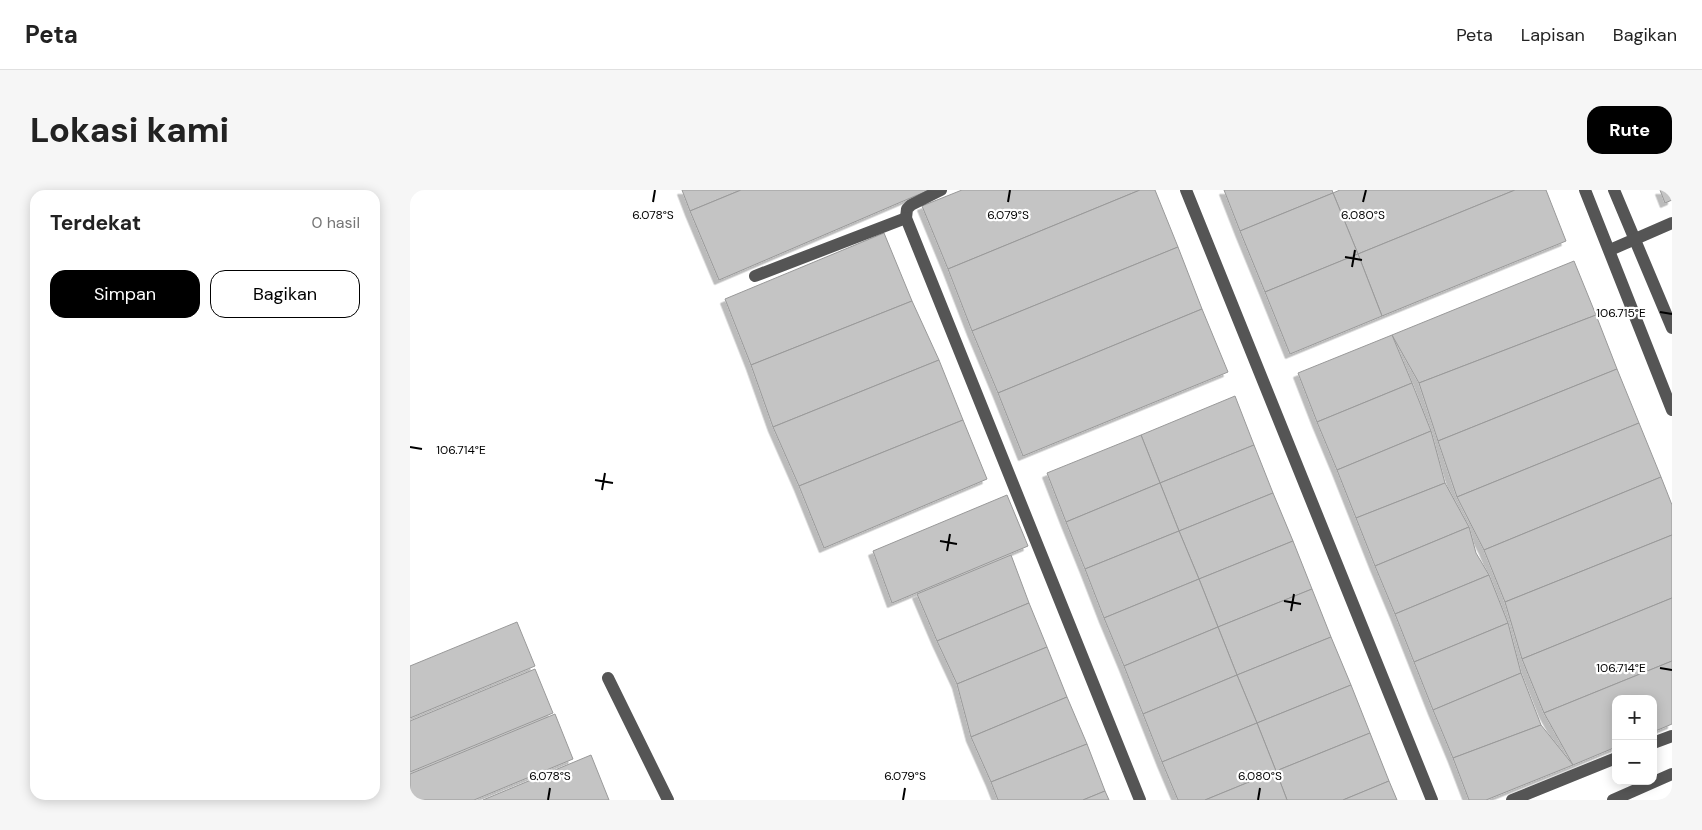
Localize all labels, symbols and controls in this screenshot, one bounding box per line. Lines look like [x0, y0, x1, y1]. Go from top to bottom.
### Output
text: Peta [25, 19, 78, 50]
text: Peta [1456, 23, 1493, 47]
text: Lapisan [1521, 23, 1585, 47]
text: Bagikan [1613, 23, 1677, 47]
button: Rute [1587, 106, 1672, 154]
text: Lokasi kami [30, 107, 229, 153]
text: 6.078°S [632, 207, 674, 223]
text: 6.079°S [987, 207, 1029, 223]
text: 6.080°S [1341, 207, 1385, 223]
text: Terdekat [50, 209, 141, 237]
text: 0 hasil [311, 212, 360, 233]
button: Simpan [50, 270, 200, 318]
button: Bagikan [210, 270, 360, 318]
text: 106.715°E [1596, 305, 1646, 321]
text: 106.714°E [436, 442, 486, 458]
text: 106.714°E [1596, 660, 1646, 676]
map controls [1612, 695, 1657, 785]
button: + [1612, 695, 1657, 740]
button: − [1612, 740, 1657, 785]
text: 6.078°S [529, 768, 571, 784]
text: 6.079°S [884, 768, 926, 784]
text: 6.080°S [1238, 768, 1282, 784]

